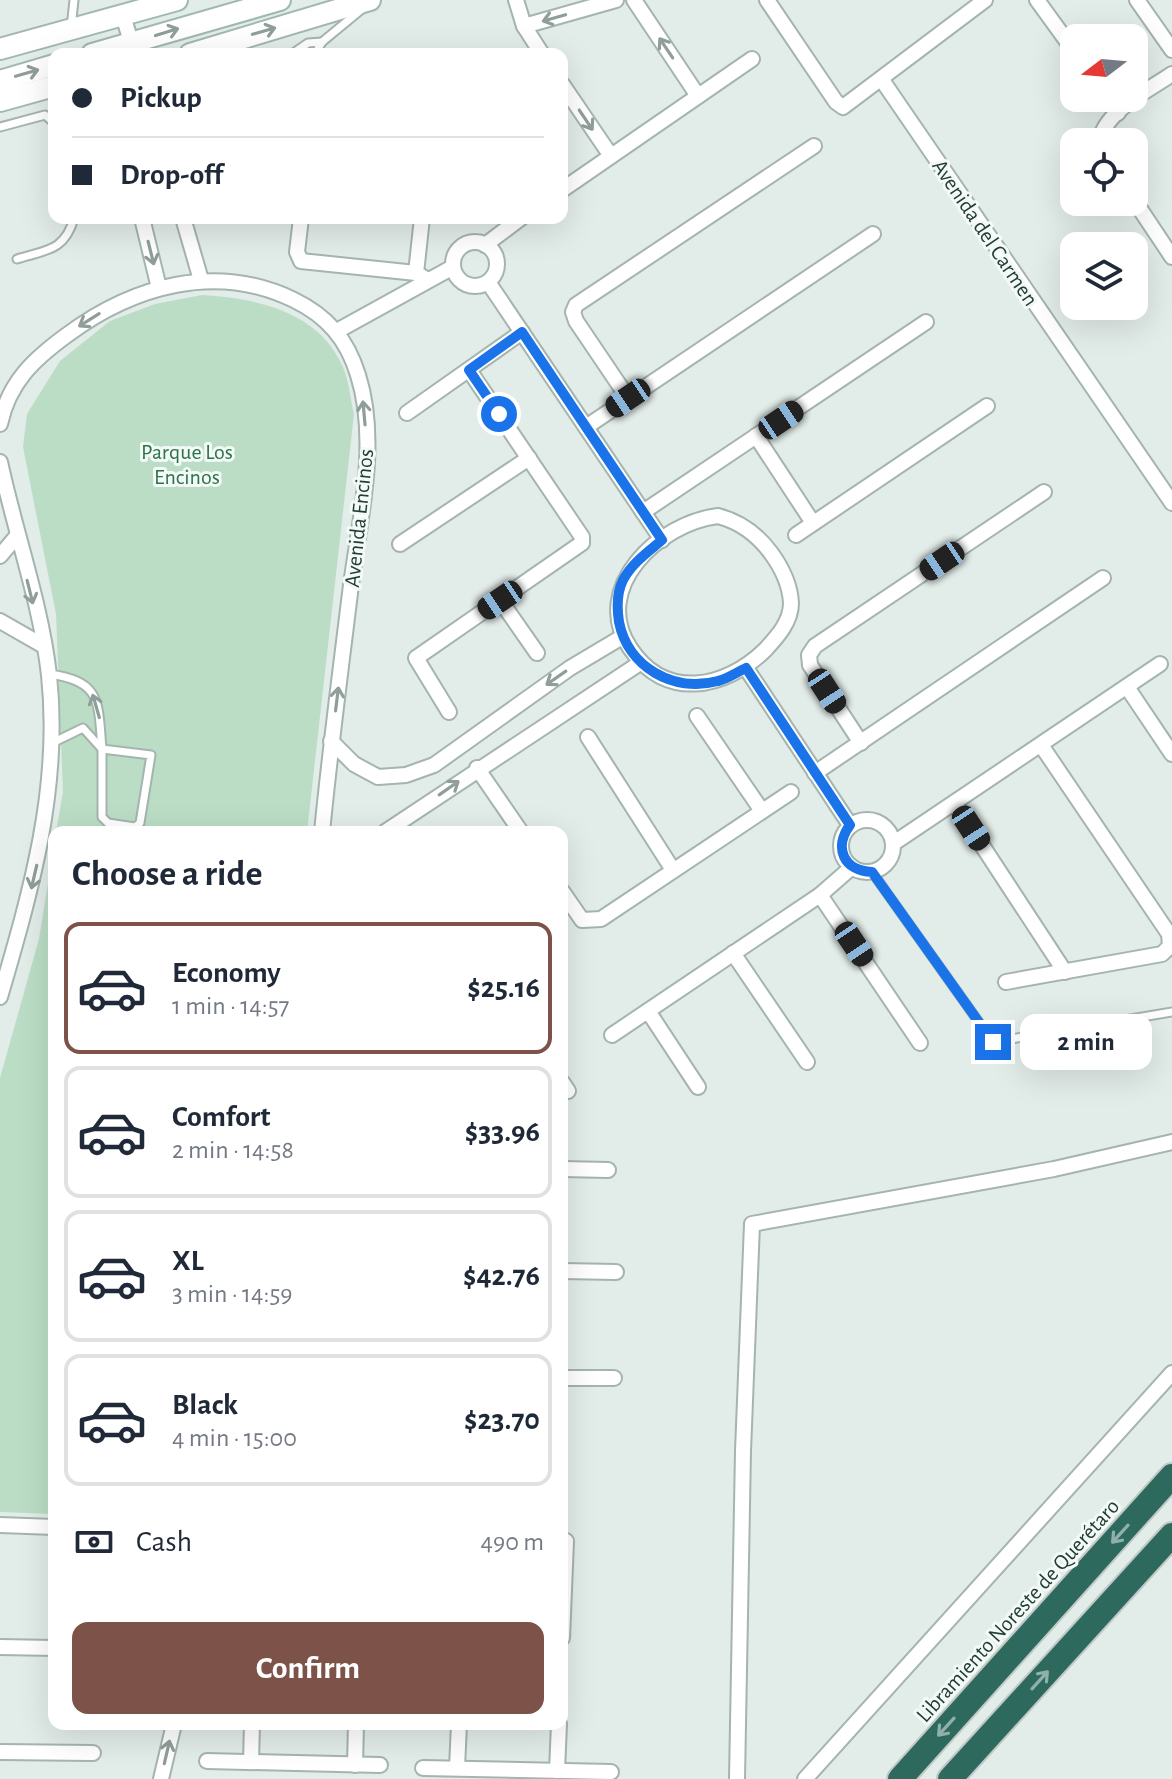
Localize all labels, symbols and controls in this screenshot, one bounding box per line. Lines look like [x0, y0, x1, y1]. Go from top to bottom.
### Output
one-way arrow [541, 11, 567, 26]
one-way arrow [154, 23, 179, 38]
one-way arrow [251, 23, 276, 37]
north arrow [1060, 24, 1148, 112]
map controls [1060, 24, 1148, 320]
one-way arrow [658, 37, 674, 60]
one-way arrow [14, 65, 39, 79]
text: Pickup [120, 83, 202, 113]
one-way arrow [579, 108, 595, 131]
button: locate [1060, 128, 1148, 216]
street label: Avenida del Carmen [928, 155, 1042, 310]
text: Drop-off [120, 160, 223, 190]
button: layers [1060, 232, 1148, 320]
one-way arrow [144, 239, 159, 265]
one-way arrow [78, 313, 101, 329]
car [601, 375, 655, 421]
route start [481, 396, 517, 432]
car [754, 397, 808, 443]
one-way arrow [356, 400, 371, 427]
park label: Parque Los Encinos [141, 441, 233, 488]
street label: Avenida Encinos [341, 448, 377, 588]
car [915, 538, 969, 584]
car [473, 577, 527, 623]
one-way arrow [24, 579, 39, 604]
car [804, 664, 850, 718]
one-way arrow [546, 670, 568, 686]
one-way arrow [330, 687, 345, 712]
one-way arrow [88, 694, 102, 719]
one-way arrow [437, 780, 459, 796]
car [948, 801, 994, 855]
text: Choose a ride [72, 856, 262, 892]
one-way arrow [26, 863, 41, 889]
car [831, 917, 877, 971]
icon: car [76, 952, 148, 1024]
text: Economy [172, 958, 281, 988]
text: $25.16 [467, 973, 540, 1003]
text: 1 min · 14:57 [172, 993, 289, 1019]
callout: 2 min [1021, 1014, 1153, 1070]
route end [975, 1024, 1011, 1060]
text: 2 min [1057, 1029, 1115, 1055]
icon: car [76, 1096, 148, 1168]
text: Comfort [172, 1102, 271, 1132]
text: $33.96 [465, 1117, 540, 1147]
text: 2 min · 14:58 [172, 1137, 294, 1163]
icon: car [76, 1240, 148, 1312]
text: XL [172, 1246, 204, 1276]
text: $42.76 [463, 1261, 540, 1291]
text: 3 min · 14:59 [172, 1281, 293, 1307]
icon: car [76, 1384, 148, 1456]
text: Black [172, 1390, 238, 1420]
text: $23.70 [464, 1405, 540, 1435]
text: 4 min · 15:00 [172, 1425, 297, 1451]
street label: Libramiento Noreste de Querétaro [912, 1495, 1123, 1726]
icon: cash [72, 1520, 116, 1564]
one-way arrow [1111, 1523, 1130, 1544]
text: Cash [136, 1527, 192, 1557]
text: 490 m [480, 1529, 544, 1555]
button: Confirm [72, 1622, 544, 1714]
one-way arrow [1030, 1670, 1049, 1690]
one-way arrow [938, 1717, 956, 1737]
one-way arrow [161, 1739, 176, 1765]

